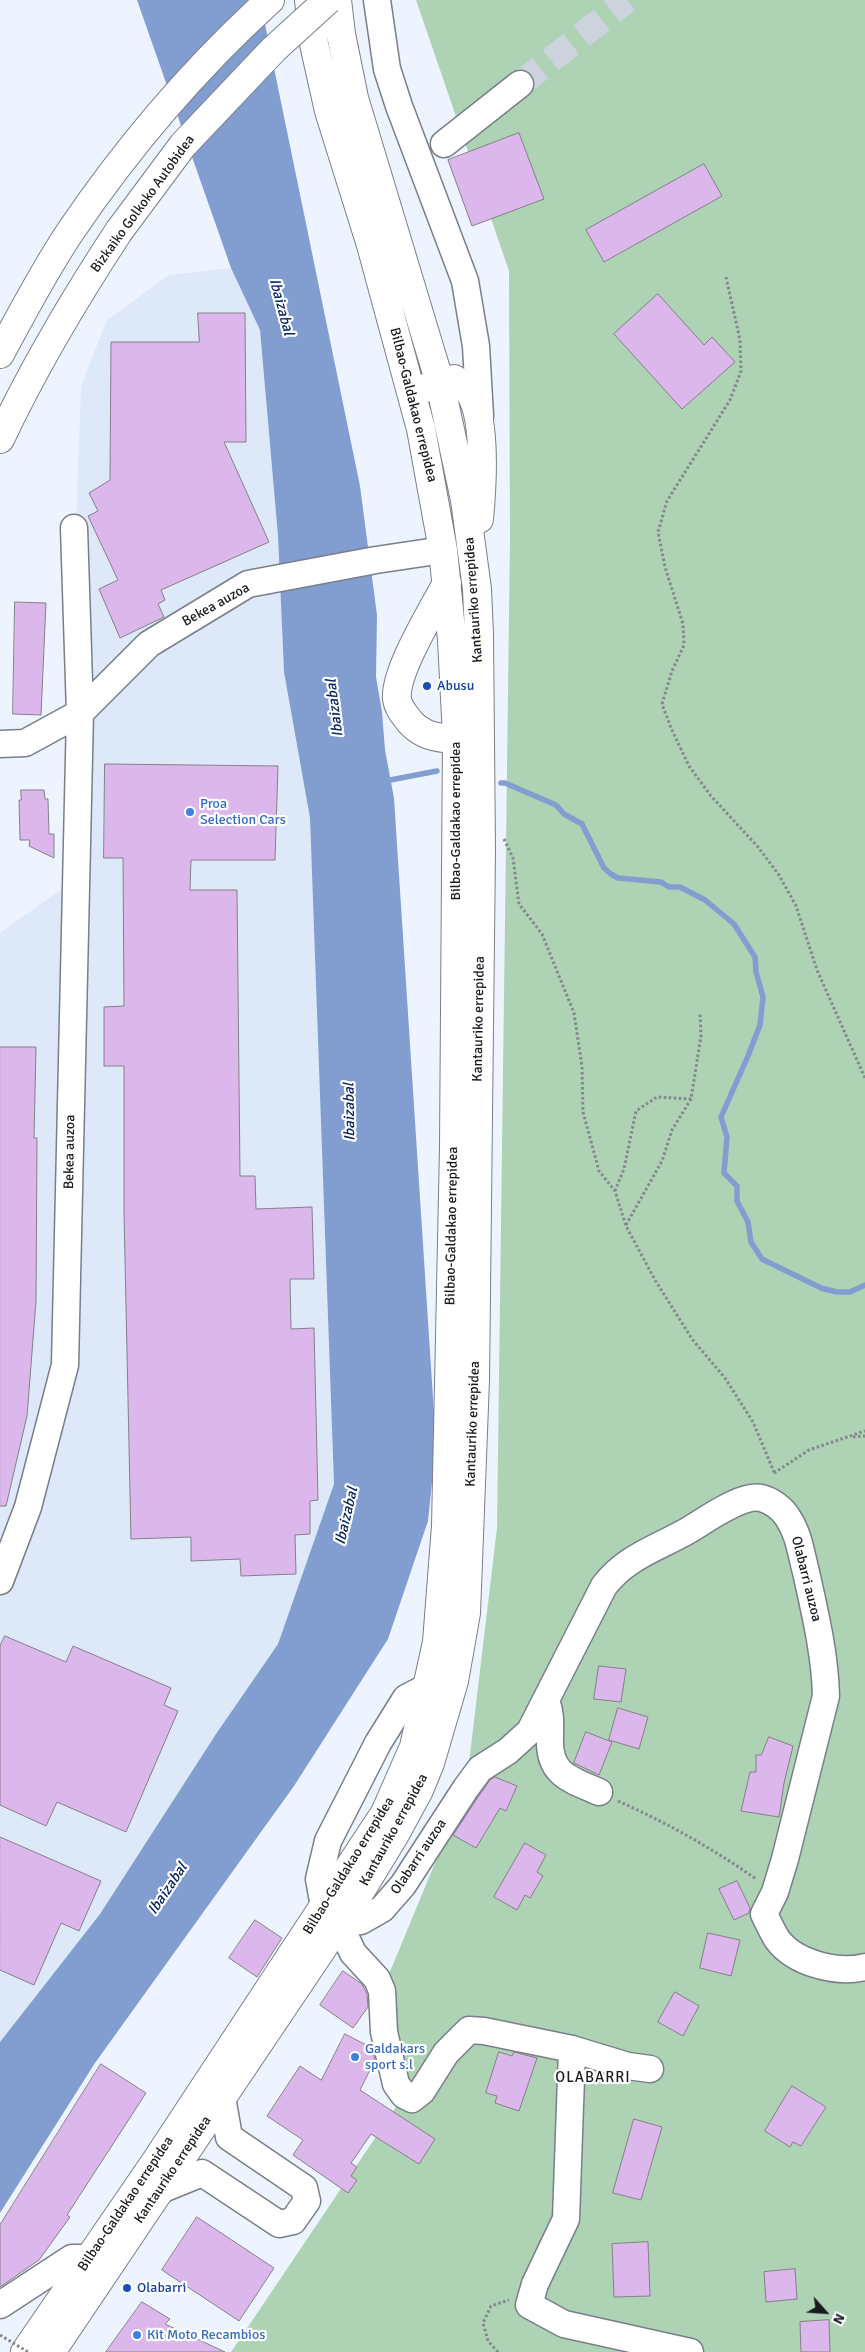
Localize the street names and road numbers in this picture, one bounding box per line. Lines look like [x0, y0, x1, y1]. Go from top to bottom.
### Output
street label: Bizkaiko Golkoko Autobidea [87, 132, 199, 276]
street label: Bilbao-Galdakao errepidea [386, 326, 440, 484]
street label: Kantauriko errepidea [461, 537, 487, 663]
street label: Bekea auzoa [179, 580, 253, 630]
street label: Bilbao-Galdakao errepidea [448, 742, 464, 900]
street label: Kantauriko errepidea [470, 956, 488, 1082]
street label: Bekea auzoa [61, 1115, 79, 1189]
street label: Bilbao-Galdakao errepidea [442, 1146, 462, 1306]
street label: Kantauriko errepidea [462, 1361, 484, 1487]
street label: Olabarri auzoa [787, 1535, 825, 1623]
street label: Kantauriko errepidea [356, 1771, 432, 1889]
street label: Bilbao-Galdakao errepidea [300, 1794, 398, 1938]
street label: Olabarri auzoa [388, 1816, 450, 1898]
street label: Kantauriko errepidea [131, 2113, 215, 2227]
street label: Bilbao-Galdakao errepidea [75, 2133, 177, 2275]

